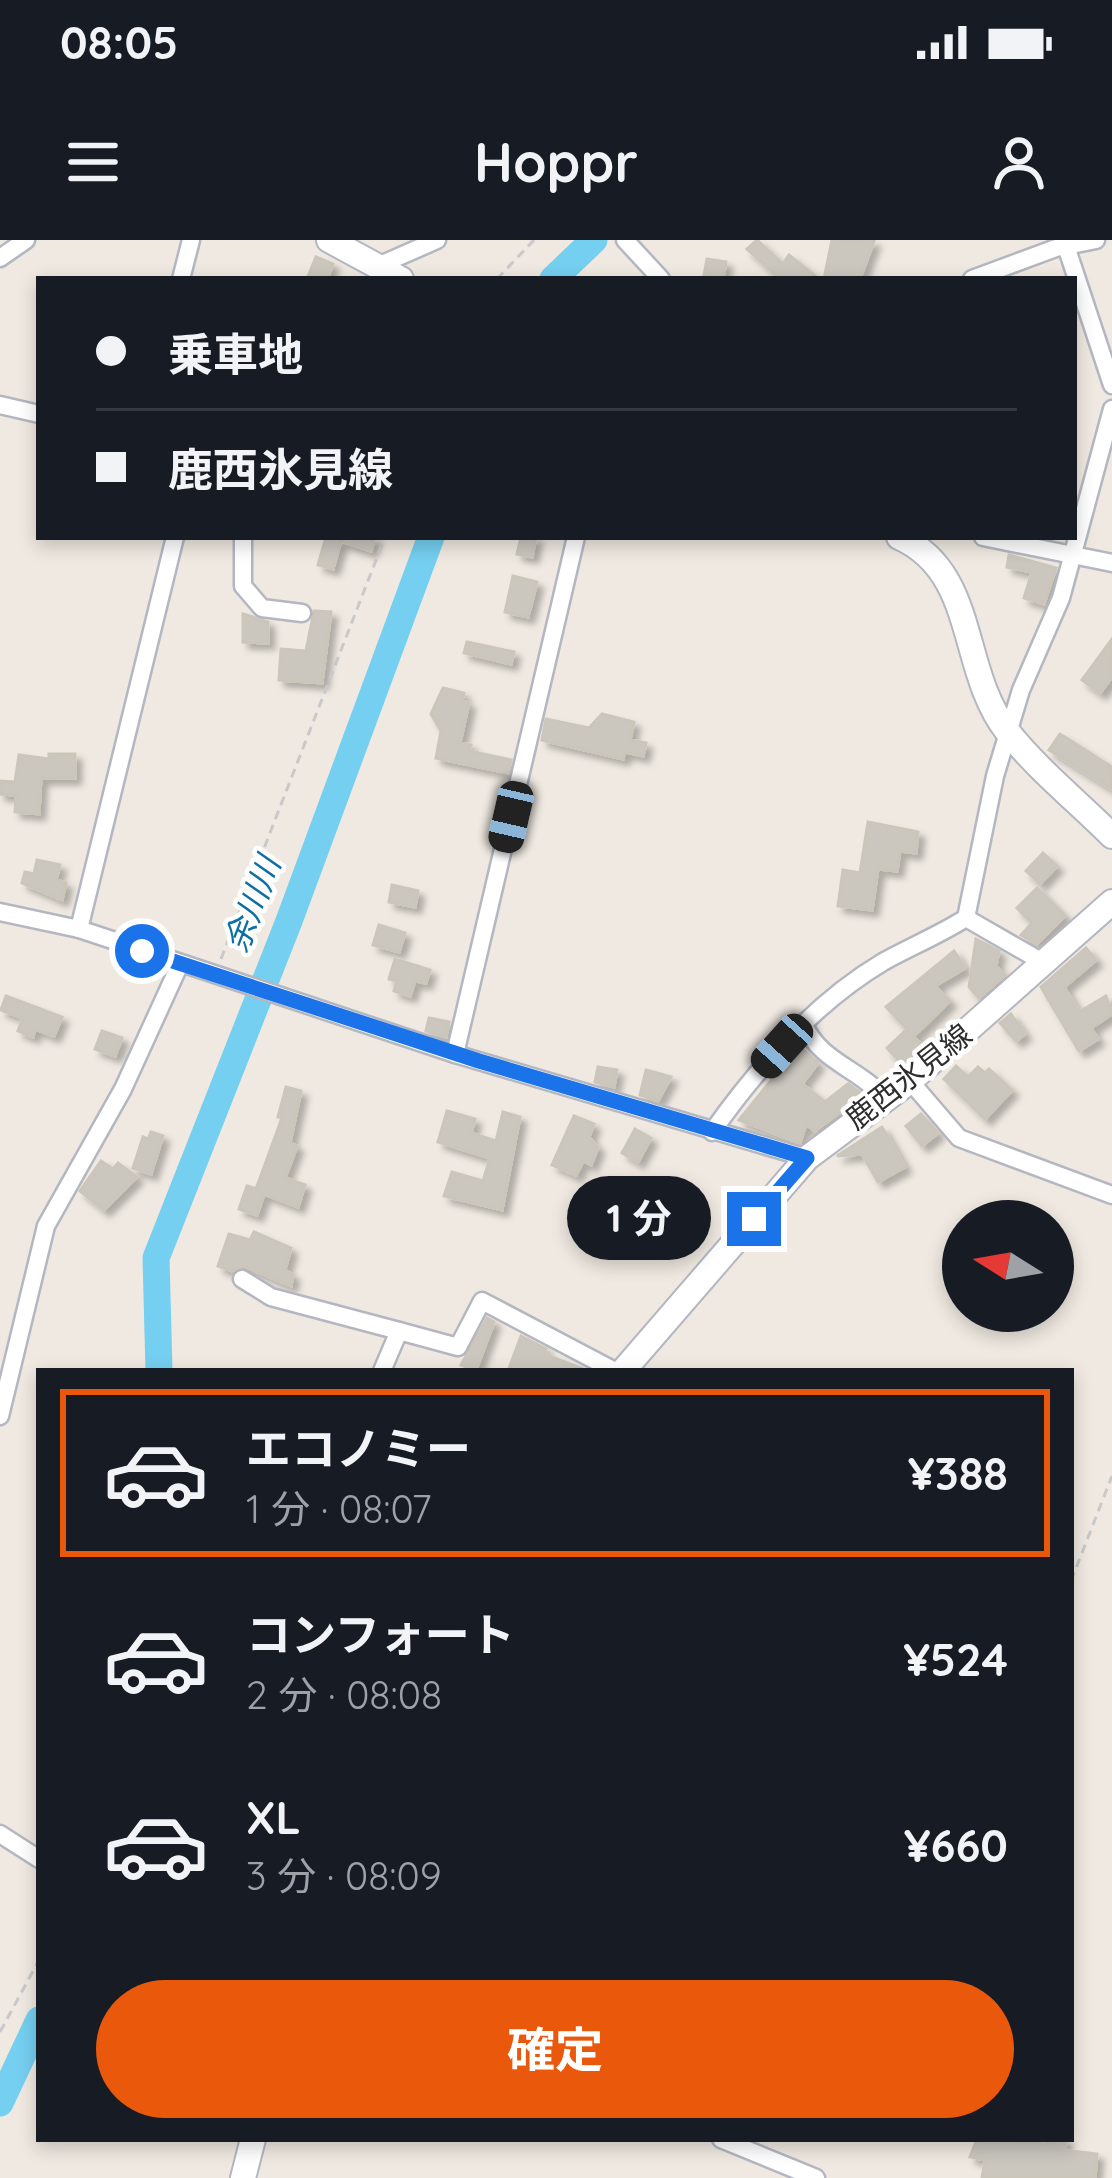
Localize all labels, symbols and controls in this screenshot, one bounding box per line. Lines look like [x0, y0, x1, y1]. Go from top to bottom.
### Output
text: 08:05 [60, 14, 178, 70]
text: Hoppr [474, 128, 638, 196]
icon: menu [60, 129, 126, 195]
icon: person [986, 129, 1052, 195]
text: 乗車地 [168, 326, 303, 382]
text: 鹿西氷見線 [168, 441, 393, 497]
car [485, 778, 537, 856]
water label: 余川川 [215, 847, 289, 957]
route start [115, 924, 169, 978]
car [745, 1007, 819, 1085]
street label: 鹿西氷見線 [838, 1015, 979, 1137]
callout: 1 分 [568, 1177, 712, 1261]
route end [727, 1192, 781, 1246]
text: 1 分 [606, 1193, 672, 1242]
north arrow [942, 1200, 1074, 1332]
map controls [942, 1200, 1074, 1332]
icon: car [102, 1419, 210, 1527]
text: エコノミー [246, 1420, 471, 1476]
text: ¥388 [908, 1445, 1008, 1501]
text: 1 分 · 08:07 [246, 1484, 432, 1533]
icon: car [102, 1605, 210, 1713]
text: コンフォート [246, 1606, 515, 1662]
text: ¥524 [903, 1631, 1008, 1687]
text: 2 分 · 08:08 [246, 1670, 442, 1719]
text: XL [246, 1789, 301, 1845]
icon: car [102, 1791, 210, 1899]
text: ¥660 [904, 1817, 1008, 1873]
text: 3 分 · 08:09 [246, 1851, 442, 1900]
button: 確定 [96, 1980, 1014, 2118]

